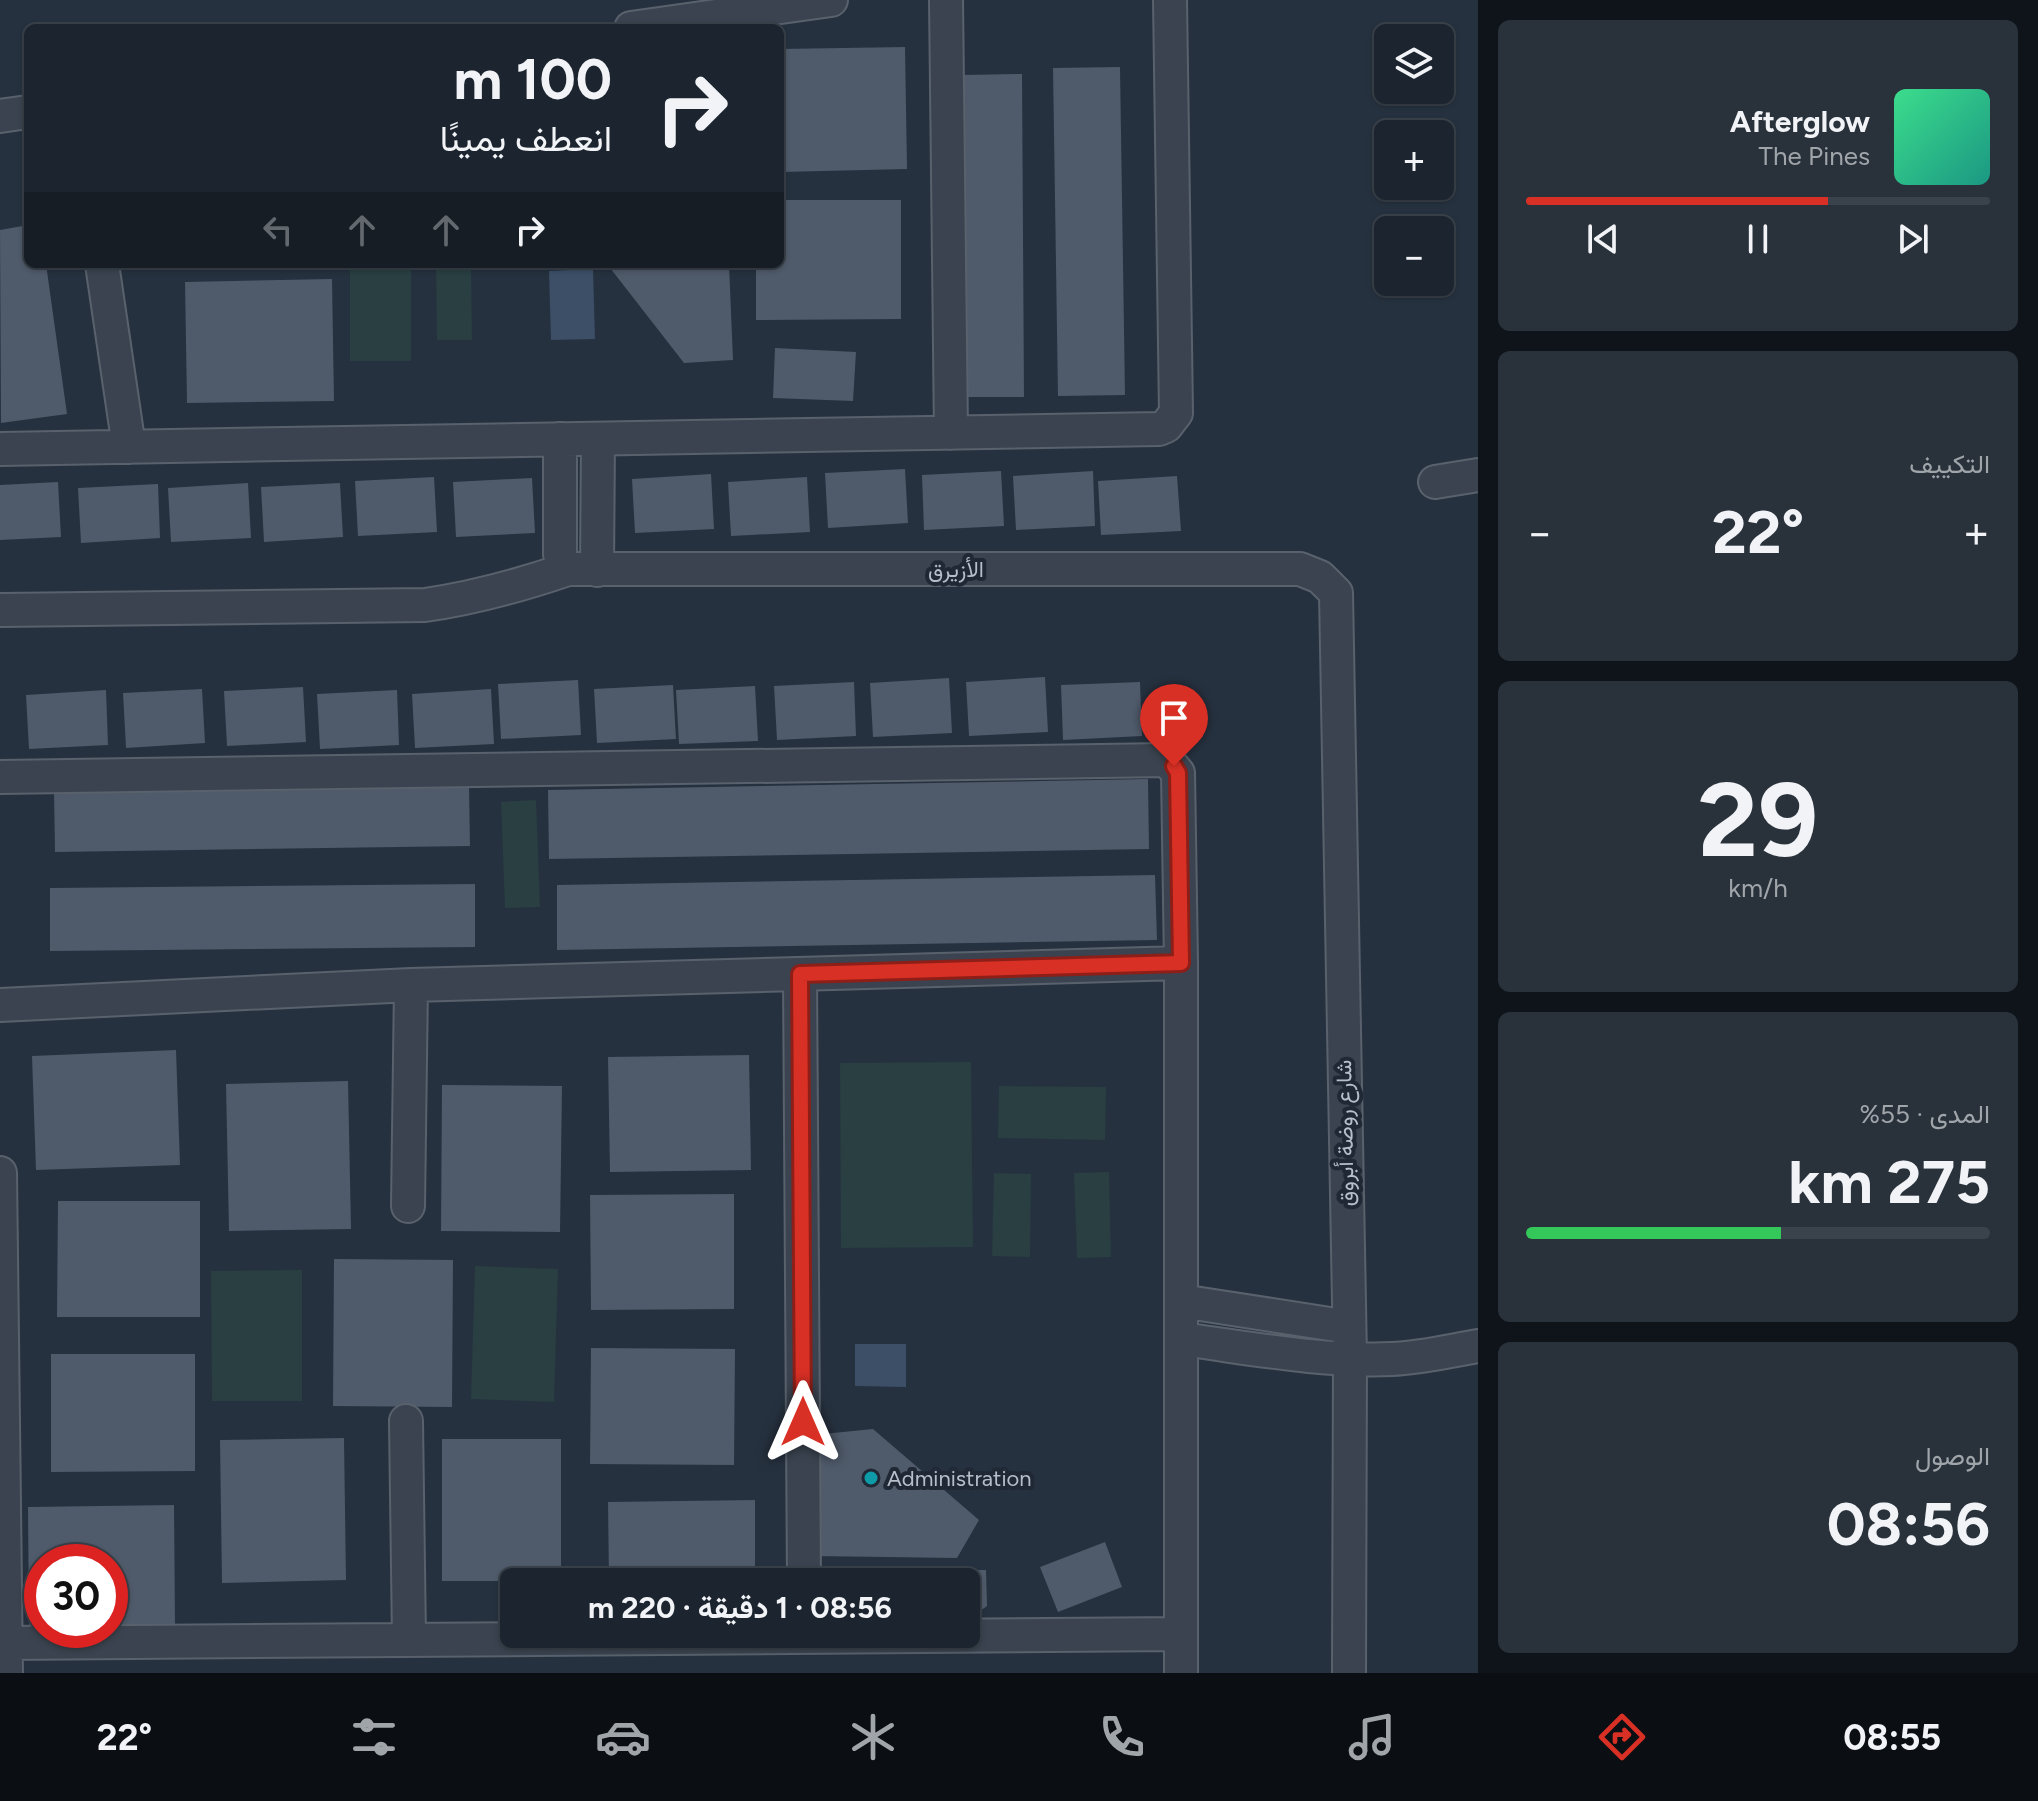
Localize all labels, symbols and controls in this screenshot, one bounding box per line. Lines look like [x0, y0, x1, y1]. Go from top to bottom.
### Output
map controls [1374, 24, 1454, 296]
button: layers [1374, 24, 1454, 104]
text: 100 m [454, 46, 612, 113]
icon: right [640, 56, 744, 160]
text: Afterglow [1730, 103, 1870, 140]
text: انعطف يمينًا [440, 117, 612, 160]
button: + [1374, 120, 1454, 200]
text: The Pines [1759, 140, 1870, 172]
icon: left [256, 208, 300, 252]
icon: ahead [340, 208, 384, 252]
icon: ahead [424, 208, 468, 252]
icon: right [508, 208, 552, 252]
button: − [1374, 216, 1454, 296]
icon: previous [1581, 217, 1625, 261]
icon: pause [1736, 217, 1780, 261]
icon: next [1891, 217, 1935, 261]
text: التكييف [1909, 448, 1990, 480]
text: 22° [1712, 496, 1804, 568]
text: − [1526, 506, 1553, 559]
text: + [1963, 506, 1990, 559]
street label: الأزيرق [928, 556, 984, 583]
pin [1140, 684, 1208, 766]
icon: arrive [1152, 696, 1196, 740]
text: 29 [1698, 757, 1818, 882]
text: km/h [1728, 872, 1788, 904]
street label: شارع روضة أبروق [1330, 1059, 1361, 1207]
text: المدى · 55% [1860, 1098, 1990, 1130]
text: 275 km [1788, 1146, 1990, 1218]
position arrow [761, 1380, 845, 1464]
text: الوصول [1915, 1440, 1990, 1472]
place label: Administration [887, 1465, 1032, 1492]
marker: Administration [862, 1469, 880, 1487]
text: 08:56 [1827, 1488, 1990, 1560]
speed limit sign: 30 [24, 1544, 128, 1648]
text: 08:56 · 1 دقيقة · 220 m [588, 1589, 892, 1626]
icon: filters [346, 1709, 402, 1765]
icon: car [595, 1709, 651, 1765]
icon: climate [845, 1709, 901, 1765]
icon: phone [1094, 1709, 1150, 1765]
icon: music [1344, 1709, 1400, 1765]
icon: directions [1594, 1709, 1650, 1765]
text: 22° [97, 1716, 152, 1759]
text: 08:55 [1843, 1716, 1941, 1759]

